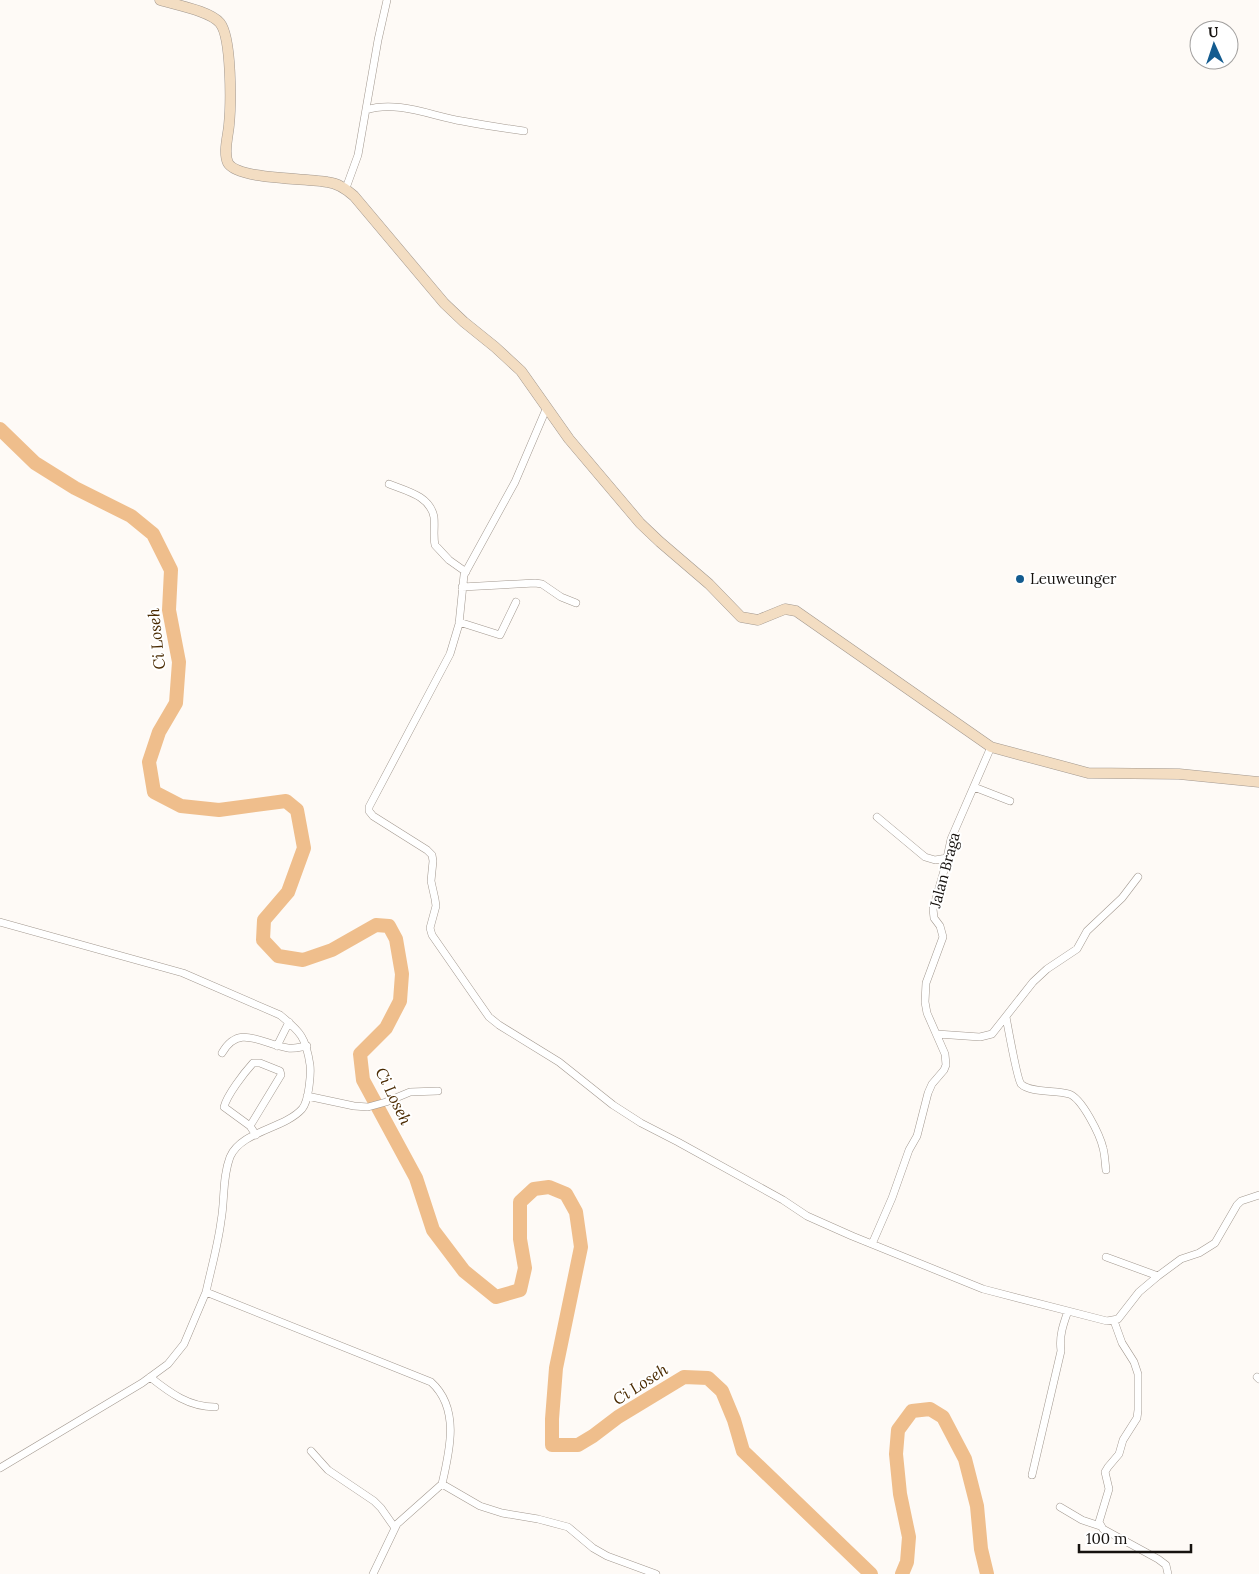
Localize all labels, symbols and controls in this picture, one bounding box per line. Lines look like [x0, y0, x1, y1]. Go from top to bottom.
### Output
north arrow [1189, 20, 1239, 70]
text: U [1208, 23, 1219, 41]
place label: Leuweunger [1030, 569, 1117, 588]
marker: Leuweunger [1014, 573, 1026, 585]
water label: Ci Loseh [143, 607, 169, 671]
street label: Jalan Braga [925, 830, 964, 911]
water label: Ci Loseh [372, 1064, 416, 1128]
water label: Ci Loseh [609, 1359, 671, 1409]
scale bar [1079, 1522, 1192, 1554]
text: 100 m [1086, 1529, 1127, 1548]

